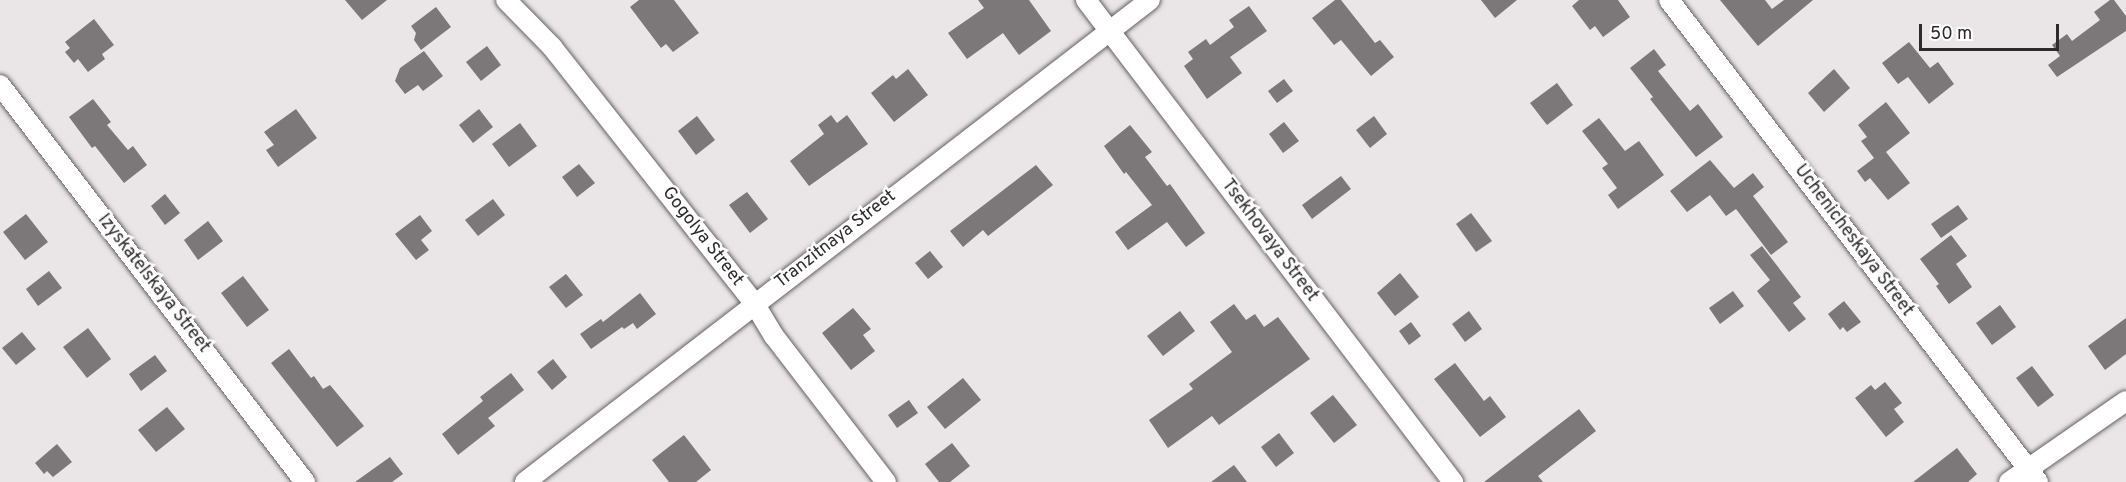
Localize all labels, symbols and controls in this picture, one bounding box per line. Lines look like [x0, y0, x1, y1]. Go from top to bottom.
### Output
scale bar [1922, 12, 2062, 50]
text: 50 m [1930, 23, 1972, 46]
street label: Uchenicheskaya Street [1789, 161, 1917, 321]
street label: Tsekhovaya Street [1216, 175, 1322, 307]
street label: Gogolya Street [657, 183, 747, 291]
street label: Tranzitnaya Street [771, 186, 901, 294]
street label: Izyskatelskaya Street [92, 210, 214, 358]

